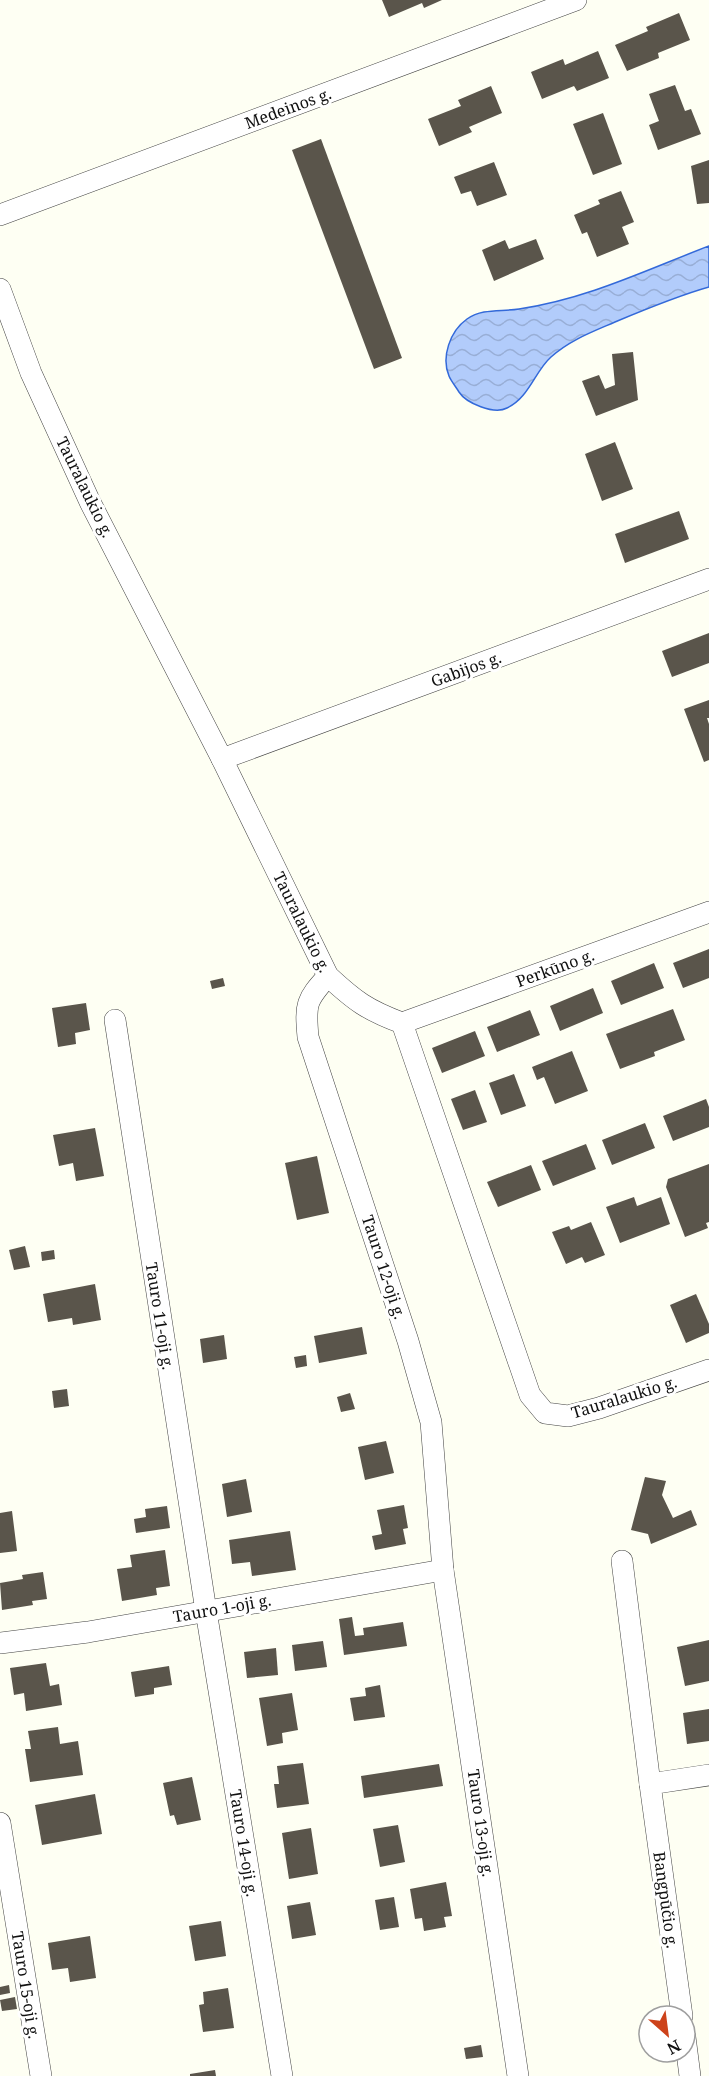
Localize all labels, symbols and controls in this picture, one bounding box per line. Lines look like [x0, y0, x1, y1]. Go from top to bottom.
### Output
street label: Medeinos g. [242, 82, 334, 134]
street label: Tauralaukio g. [51, 433, 119, 541]
street label: Gabijos g. [428, 646, 504, 692]
street label: Tauralaukio g. [268, 868, 336, 976]
street label: Perkūno g. [513, 944, 597, 992]
street label: Tauro 12-oji g. [357, 1212, 411, 1322]
street label: Tauro 11-oji g. [141, 1261, 179, 1371]
street label: Tauralaukio g. [569, 1370, 679, 1424]
street label: Tauro 1-oji g. [171, 1589, 273, 1627]
street label: Tauro 13-oji g. [463, 1768, 499, 1878]
street label: Tauro 14-oji g. [225, 1788, 263, 1898]
street label: Bangpūčio g. [648, 1850, 684, 1950]
street label: Tauro 15-oji g. [7, 1930, 45, 2040]
north arrow [637, 2004, 697, 2064]
text: N [663, 2035, 685, 2060]

